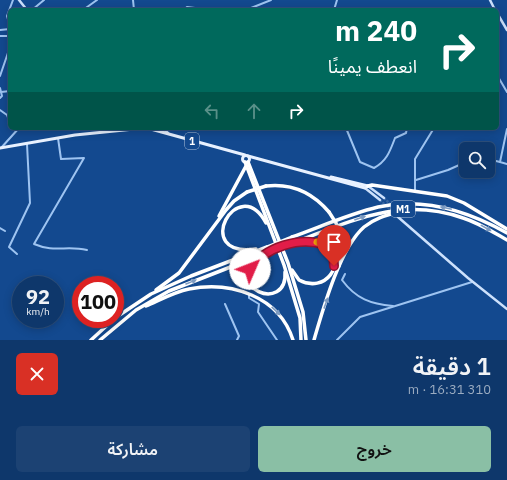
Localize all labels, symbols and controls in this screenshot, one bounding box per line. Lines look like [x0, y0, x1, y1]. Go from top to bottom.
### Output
text: 240 m [335, 12, 417, 49]
icon: right [431, 24, 483, 76]
text: انعطف يمينًا [328, 55, 417, 78]
icon: left [201, 100, 223, 122]
icon: ahead [243, 100, 265, 122]
icon: right [285, 100, 307, 122]
road number: 1 [185, 133, 199, 149]
map controls [459, 142, 495, 178]
button: search [459, 142, 495, 178]
road number: M1 [391, 201, 415, 217]
one-way arrow [439, 204, 452, 210]
one-way arrow [354, 214, 366, 220]
one-way arrow [480, 224, 492, 231]
pin [317, 225, 351, 266]
icon: arrive [323, 231, 345, 253]
position arrow [229, 248, 271, 290]
speed limit sign: 100 [72, 276, 124, 328]
one-way arrow [186, 278, 198, 284]
text: 92 [26, 283, 50, 310]
one-way arrow [323, 296, 329, 308]
text: km/h [26, 305, 50, 318]
one-way arrow [271, 306, 281, 316]
text: 1 دقيقة [413, 350, 491, 382]
button: close [16, 353, 58, 395]
text: 310 m · 16:31 [408, 381, 491, 398]
button: مشاركة [16, 426, 250, 472]
button: خروج [258, 426, 491, 472]

